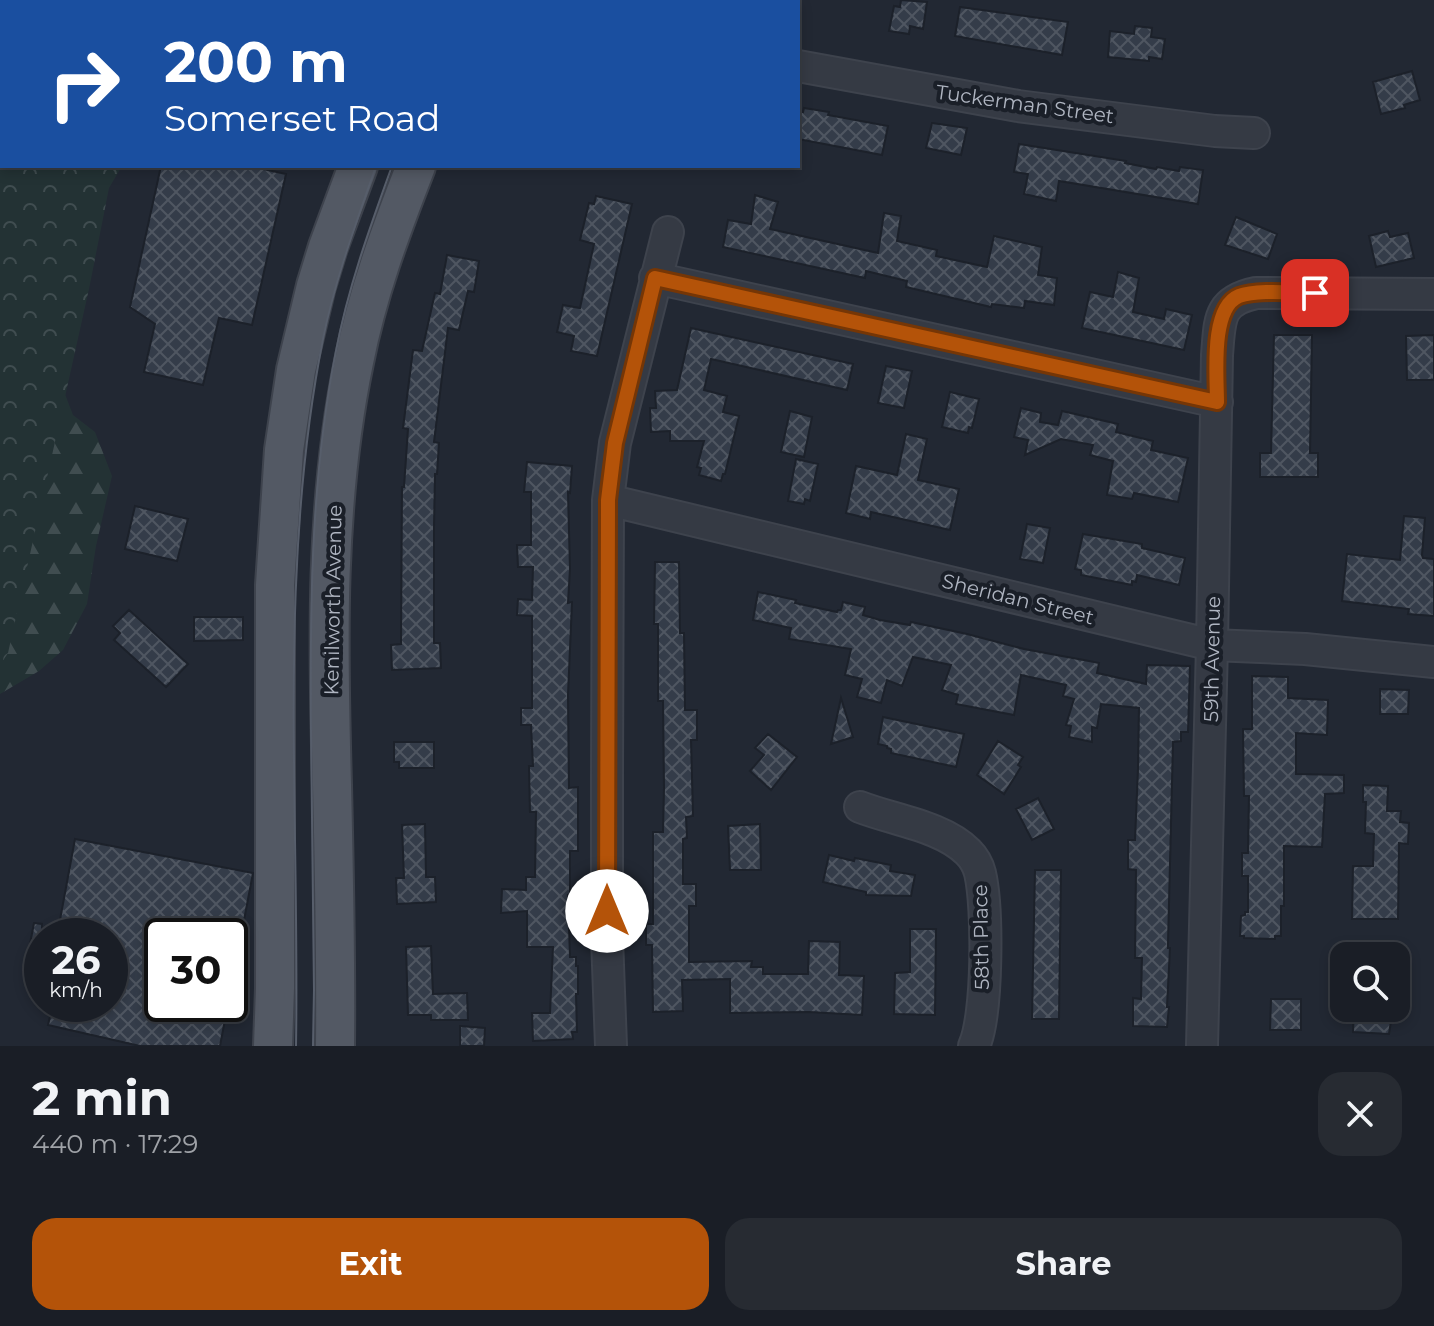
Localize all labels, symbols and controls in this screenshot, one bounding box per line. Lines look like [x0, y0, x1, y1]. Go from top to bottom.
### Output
text: 200 m [164, 28, 348, 96]
icon: right [32, 32, 136, 136]
street label: Tuckerman Street [934, 80, 1116, 128]
text: Somerset Road [164, 96, 441, 140]
pin [1281, 259, 1349, 327]
icon: arrive [1293, 271, 1337, 315]
street label: Kenilworth Avenue [319, 505, 347, 695]
street label: Sheridan Street [940, 569, 1096, 629]
street label: 59th Avenue [1199, 596, 1225, 722]
position arrow [565, 869, 649, 953]
street label: 58th Place [968, 884, 994, 990]
speed limit sign: 30 [144, 918, 248, 1022]
text: 26 [51, 935, 101, 984]
map controls [1330, 942, 1410, 1022]
button: search [1330, 942, 1410, 1022]
text: km/h [49, 978, 103, 1002]
text: 2 min [32, 1069, 172, 1127]
button: close [1318, 1072, 1402, 1156]
text: 440 m · 17:29 [32, 1128, 198, 1160]
button: Exit [32, 1218, 709, 1310]
button: Share [725, 1218, 1402, 1310]

